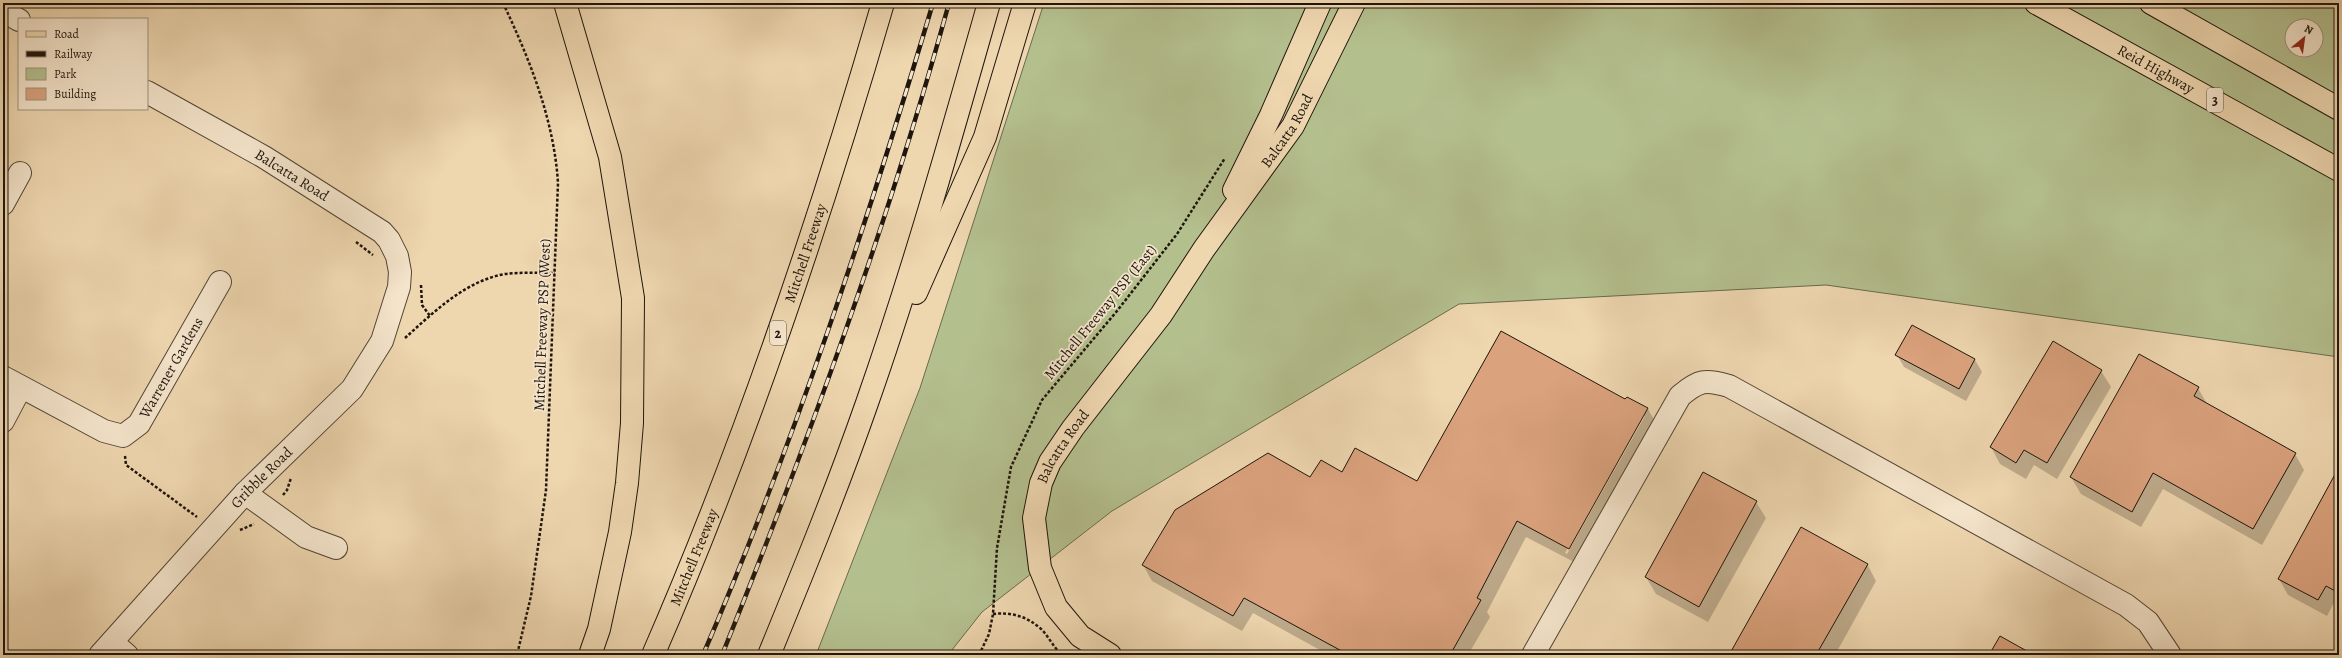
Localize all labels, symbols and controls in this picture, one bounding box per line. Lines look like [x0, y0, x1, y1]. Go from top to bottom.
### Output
legend [18, 18, 148, 110]
north arrow [2284, 18, 2324, 58]
text: N [2301, 21, 2316, 38]
text: Road [54, 26, 80, 42]
street label: Reid Highway [2114, 40, 2198, 99]
text: Railway [54, 46, 93, 62]
text: Park [54, 66, 77, 82]
text: Building [54, 86, 96, 102]
road number: 3 [2207, 88, 2223, 112]
street label: Balcatta Road [1256, 89, 1318, 172]
street label: Balcatta Road [251, 144, 334, 206]
street label: Mitchell Freeway [780, 201, 831, 305]
street label: Mitchell Freeway PSP (West) [529, 238, 555, 412]
street label: Mitchell Freeway PSP (East) [1039, 240, 1161, 384]
street label: Warrener Gardens [134, 314, 208, 423]
road number: 2 [770, 321, 786, 345]
street label: Balcatta Road [1032, 405, 1094, 486]
street label: Gribble Road [226, 442, 297, 512]
street label: Mitchell Freeway [665, 505, 723, 609]

